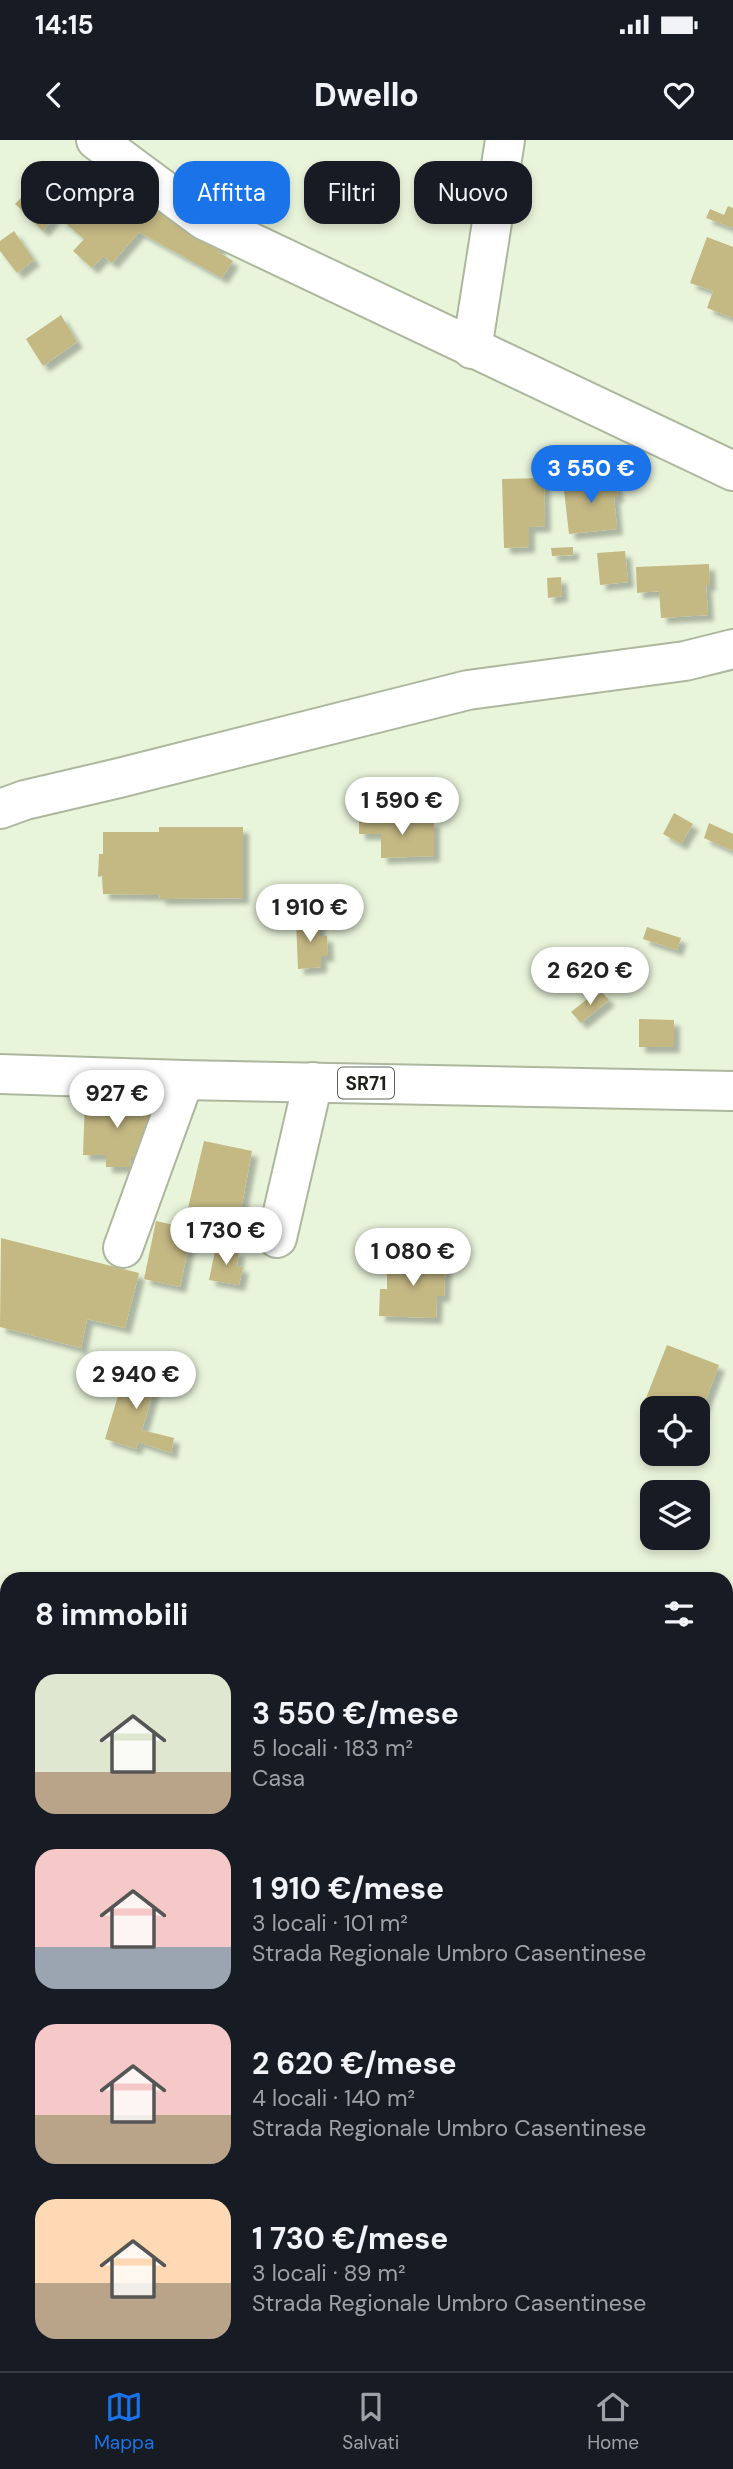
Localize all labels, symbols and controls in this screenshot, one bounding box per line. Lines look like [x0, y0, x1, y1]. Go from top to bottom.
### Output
text: 14:15 [35, 8, 94, 42]
text: Dwello [314, 74, 419, 116]
icon: back [35, 76, 73, 114]
icon: heart [660, 76, 698, 114]
chip: Compra [21, 161, 159, 224]
chip: Affitta [173, 161, 290, 224]
chip: Filtri [304, 161, 400, 224]
chip: Nuovo [414, 161, 532, 224]
pin: 3 550 € [526, 446, 656, 505]
text: 3 550 € [547, 453, 635, 483]
pin: 1 590 € [337, 778, 467, 837]
text: 1 590 € [361, 785, 443, 815]
pin: 1 910 € [245, 884, 375, 944]
text: 1 910 € [272, 892, 348, 922]
pin: 2 620 € [525, 948, 655, 1007]
text: 2 620 € [547, 955, 633, 985]
road number: SR71 [338, 1068, 394, 1099]
pin: 927 € [68, 1070, 166, 1130]
text: 927 € [85, 1078, 149, 1108]
pin: 1 730 € [161, 1208, 291, 1267]
text: 1 730 € [186, 1215, 266, 1245]
pin: 1 080 € [348, 1228, 478, 1288]
text: 1 080 € [371, 1236, 455, 1266]
pin: 2 940 € [71, 1352, 201, 1411]
text: 2 940 € [92, 1359, 180, 1389]
map controls [640, 1396, 710, 1550]
button: locate [640, 1396, 710, 1466]
button: layers [640, 1480, 710, 1550]
text: 8 immobili [35, 1595, 188, 1634]
icon: filters [660, 1595, 698, 1633]
text: 3 550 €/mese [252, 1694, 459, 1733]
icon: home [91, 1702, 175, 1786]
text: 5 locali · 183 m² [252, 1733, 413, 1763]
text: Casa [252, 1763, 305, 1793]
text: 1 910 €/mese [252, 1869, 444, 1908]
icon: home [91, 1877, 175, 1961]
text: 3 locali · 101 m² [252, 1908, 408, 1938]
text: Strada Regionale Umbro Casentinese [252, 1938, 646, 1968]
text: 2 620 €/mese [252, 2044, 457, 2083]
icon: home [91, 2052, 175, 2136]
text: 4 locali · 140 m² [252, 2083, 415, 2113]
text: Strada Regionale Umbro Casentinese [252, 2113, 646, 2143]
text: 1 730 €/mese [252, 2219, 448, 2258]
icon: home [91, 2227, 175, 2311]
text: 3 locali · 89 m² [252, 2258, 406, 2288]
text: Strada Regionale Umbro Casentinese [252, 2288, 646, 2318]
tab: Mappa [94, 2388, 154, 2455]
tab: Salvati [342, 2388, 399, 2455]
tab: Home [587, 2388, 639, 2455]

